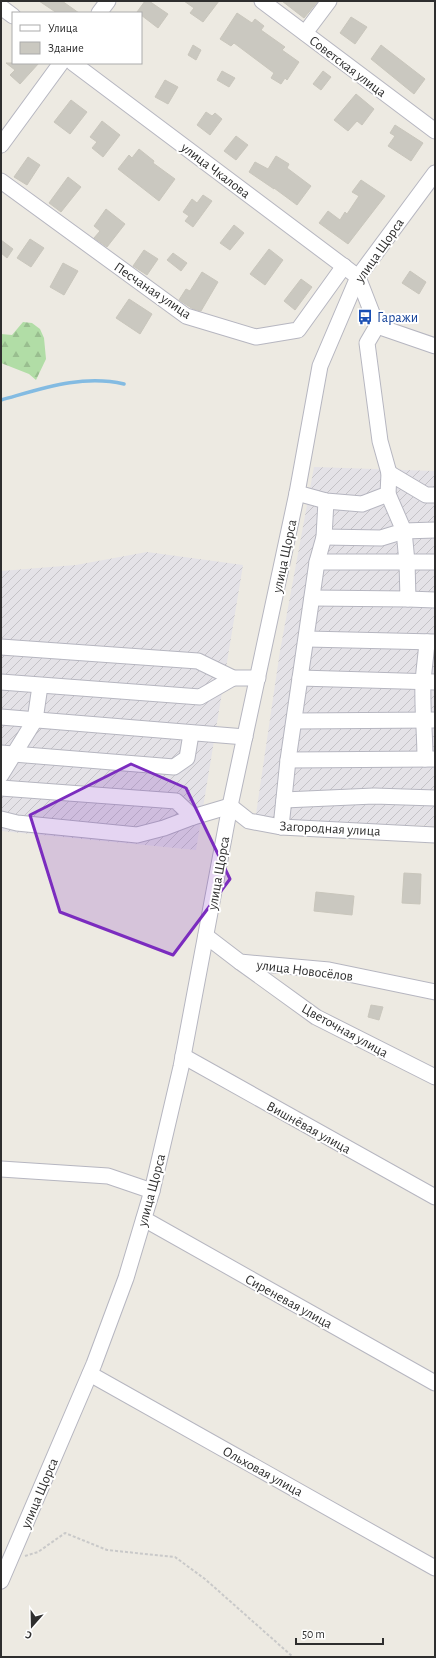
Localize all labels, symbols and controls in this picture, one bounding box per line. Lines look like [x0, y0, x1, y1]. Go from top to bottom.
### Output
legend [12, 12, 142, 64]
text: Улица [48, 22, 78, 34]
street label: Советская улица [306, 33, 389, 100]
text: Здание [48, 42, 84, 54]
street label: улица Чкалова [177, 140, 253, 202]
street label: улица Щорса [352, 216, 407, 286]
street label: Песчаная улица [111, 260, 194, 322]
bus stop icon: Гаражи [356, 308, 374, 326]
place label: Гаражи [377, 311, 418, 325]
street label: улица Щорса [270, 518, 300, 595]
street label: Загородная улица [279, 819, 382, 839]
street label: улица Щорса [205, 835, 232, 912]
street label: улица Новосёлов [255, 958, 354, 984]
street label: Цветочная улица [299, 1001, 391, 1061]
street label: Вишнёвая улица [264, 1099, 353, 1157]
street label: улица Щорса [135, 1152, 169, 1229]
street label: Сиреневая улица [243, 1272, 335, 1332]
street label: Ольховая улица [220, 1444, 305, 1500]
street label: улица Щорса [19, 1456, 61, 1531]
north arrow [12, 1606, 52, 1646]
scale bar [296, 1620, 383, 1646]
text: 50 m [302, 1628, 325, 1640]
text: С [24, 1629, 33, 1641]

